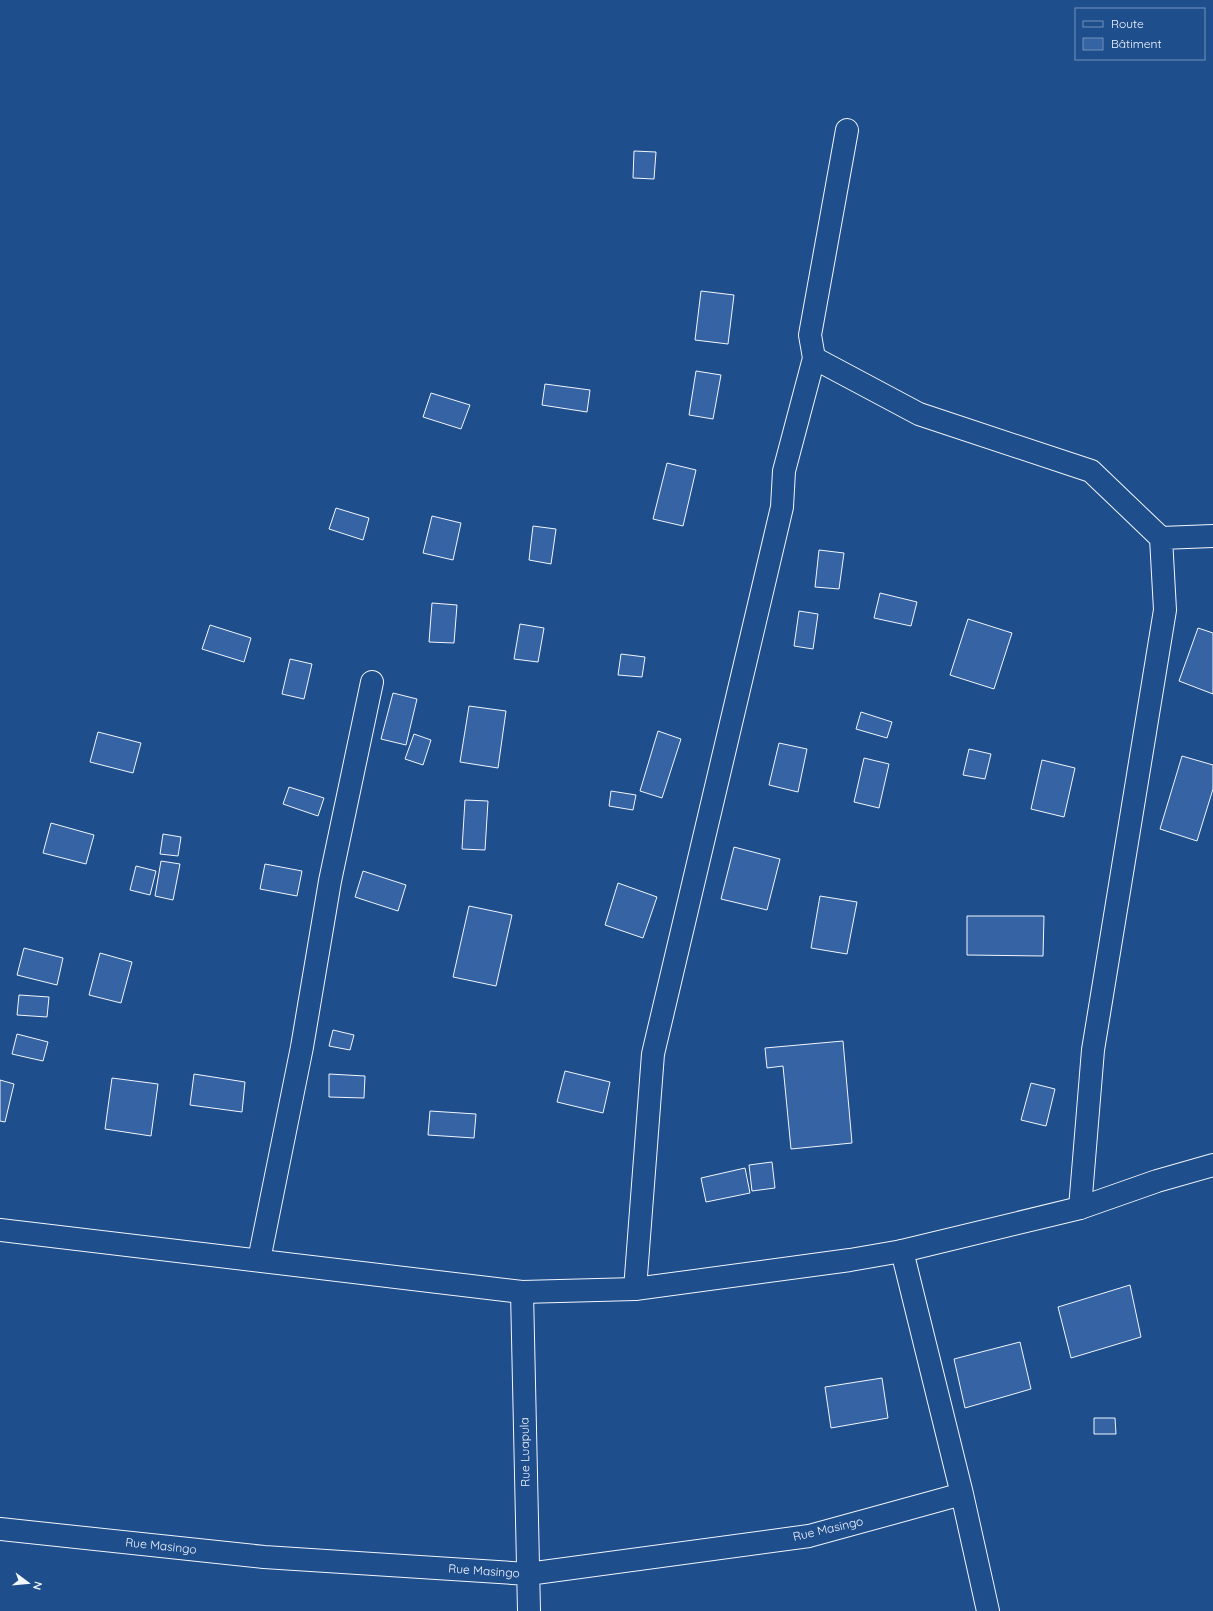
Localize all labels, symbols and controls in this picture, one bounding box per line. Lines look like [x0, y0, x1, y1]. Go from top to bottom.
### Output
legend [1075, 8, 1205, 60]
text: Route [1111, 16, 1144, 31]
text: Bâtiment [1111, 36, 1161, 51]
street label: Rue Luapula [516, 1417, 533, 1487]
street label: Rue Masingo [791, 1513, 864, 1544]
street label: Rue Masingo [125, 1534, 197, 1557]
street label: Rue Masingo [448, 1561, 520, 1580]
north arrow [8, 1563, 48, 1603]
text: N [30, 1580, 45, 1592]

